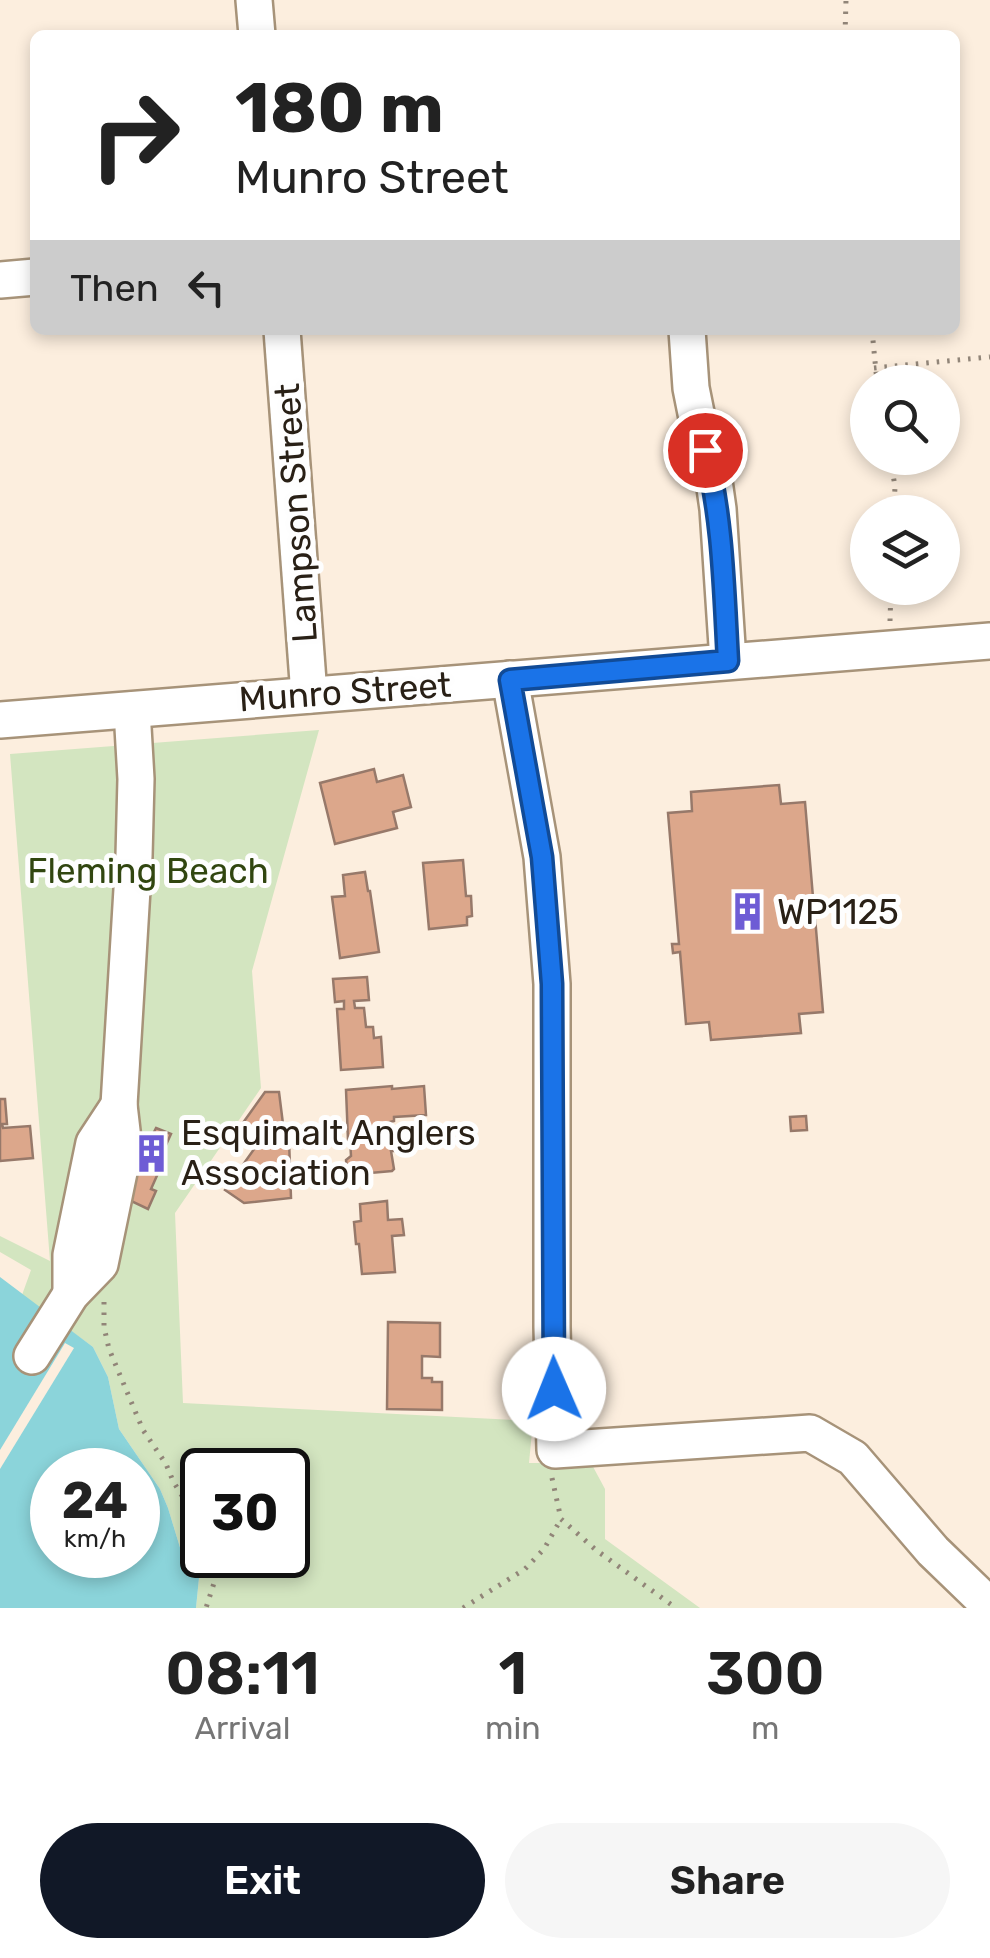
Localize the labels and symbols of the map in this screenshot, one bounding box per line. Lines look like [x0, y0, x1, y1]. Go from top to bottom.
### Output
street label: Lampson Street [266, 382, 326, 644]
pin [663, 408, 748, 493]
street label: Munro Street [237, 664, 453, 720]
park label: Fleming Beach [27, 850, 269, 892]
building icon: WP1125 [726, 891, 768, 933]
place label: WP1125 [777, 891, 899, 933]
place label: Esquimalt Anglers Association [181, 1112, 476, 1194]
building icon: Esquimalt Anglers Association [130, 1132, 172, 1174]
position arrow [502, 1337, 606, 1441]
speed limit sign: 30 [180, 1448, 310, 1578]

